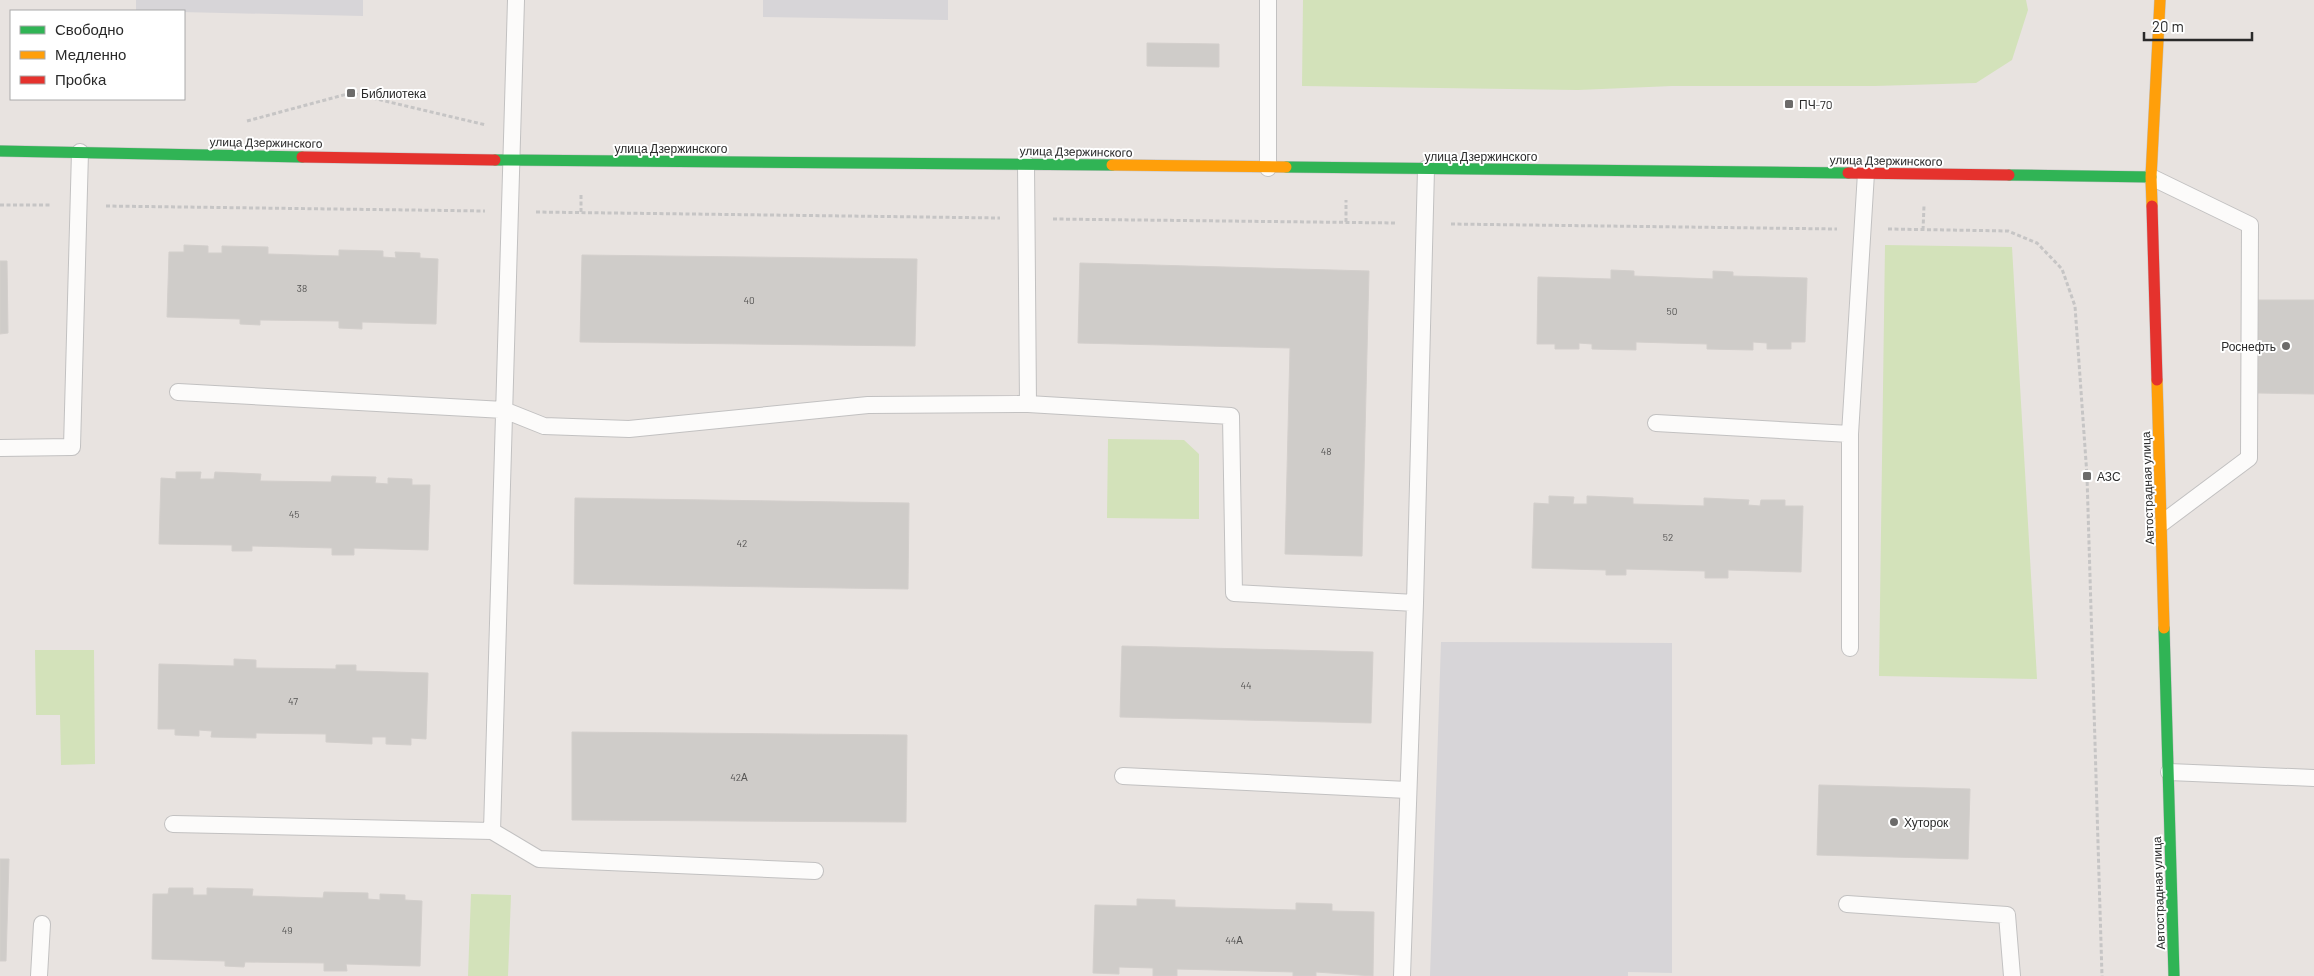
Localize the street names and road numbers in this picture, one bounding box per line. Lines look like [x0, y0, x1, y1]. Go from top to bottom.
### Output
street label: улица Дзержинского [209, 134, 323, 151]
street label: улица Дзержинского [615, 141, 728, 156]
street label: улица Дзержинского [1019, 143, 1133, 160]
street label: улица Дзержинского [1425, 149, 1538, 164]
street label: улица Дзержинского [1829, 152, 1943, 169]
street label: Автострадная улица [2138, 431, 2157, 545]
street label: Автострадная улица [2149, 836, 2168, 950]

